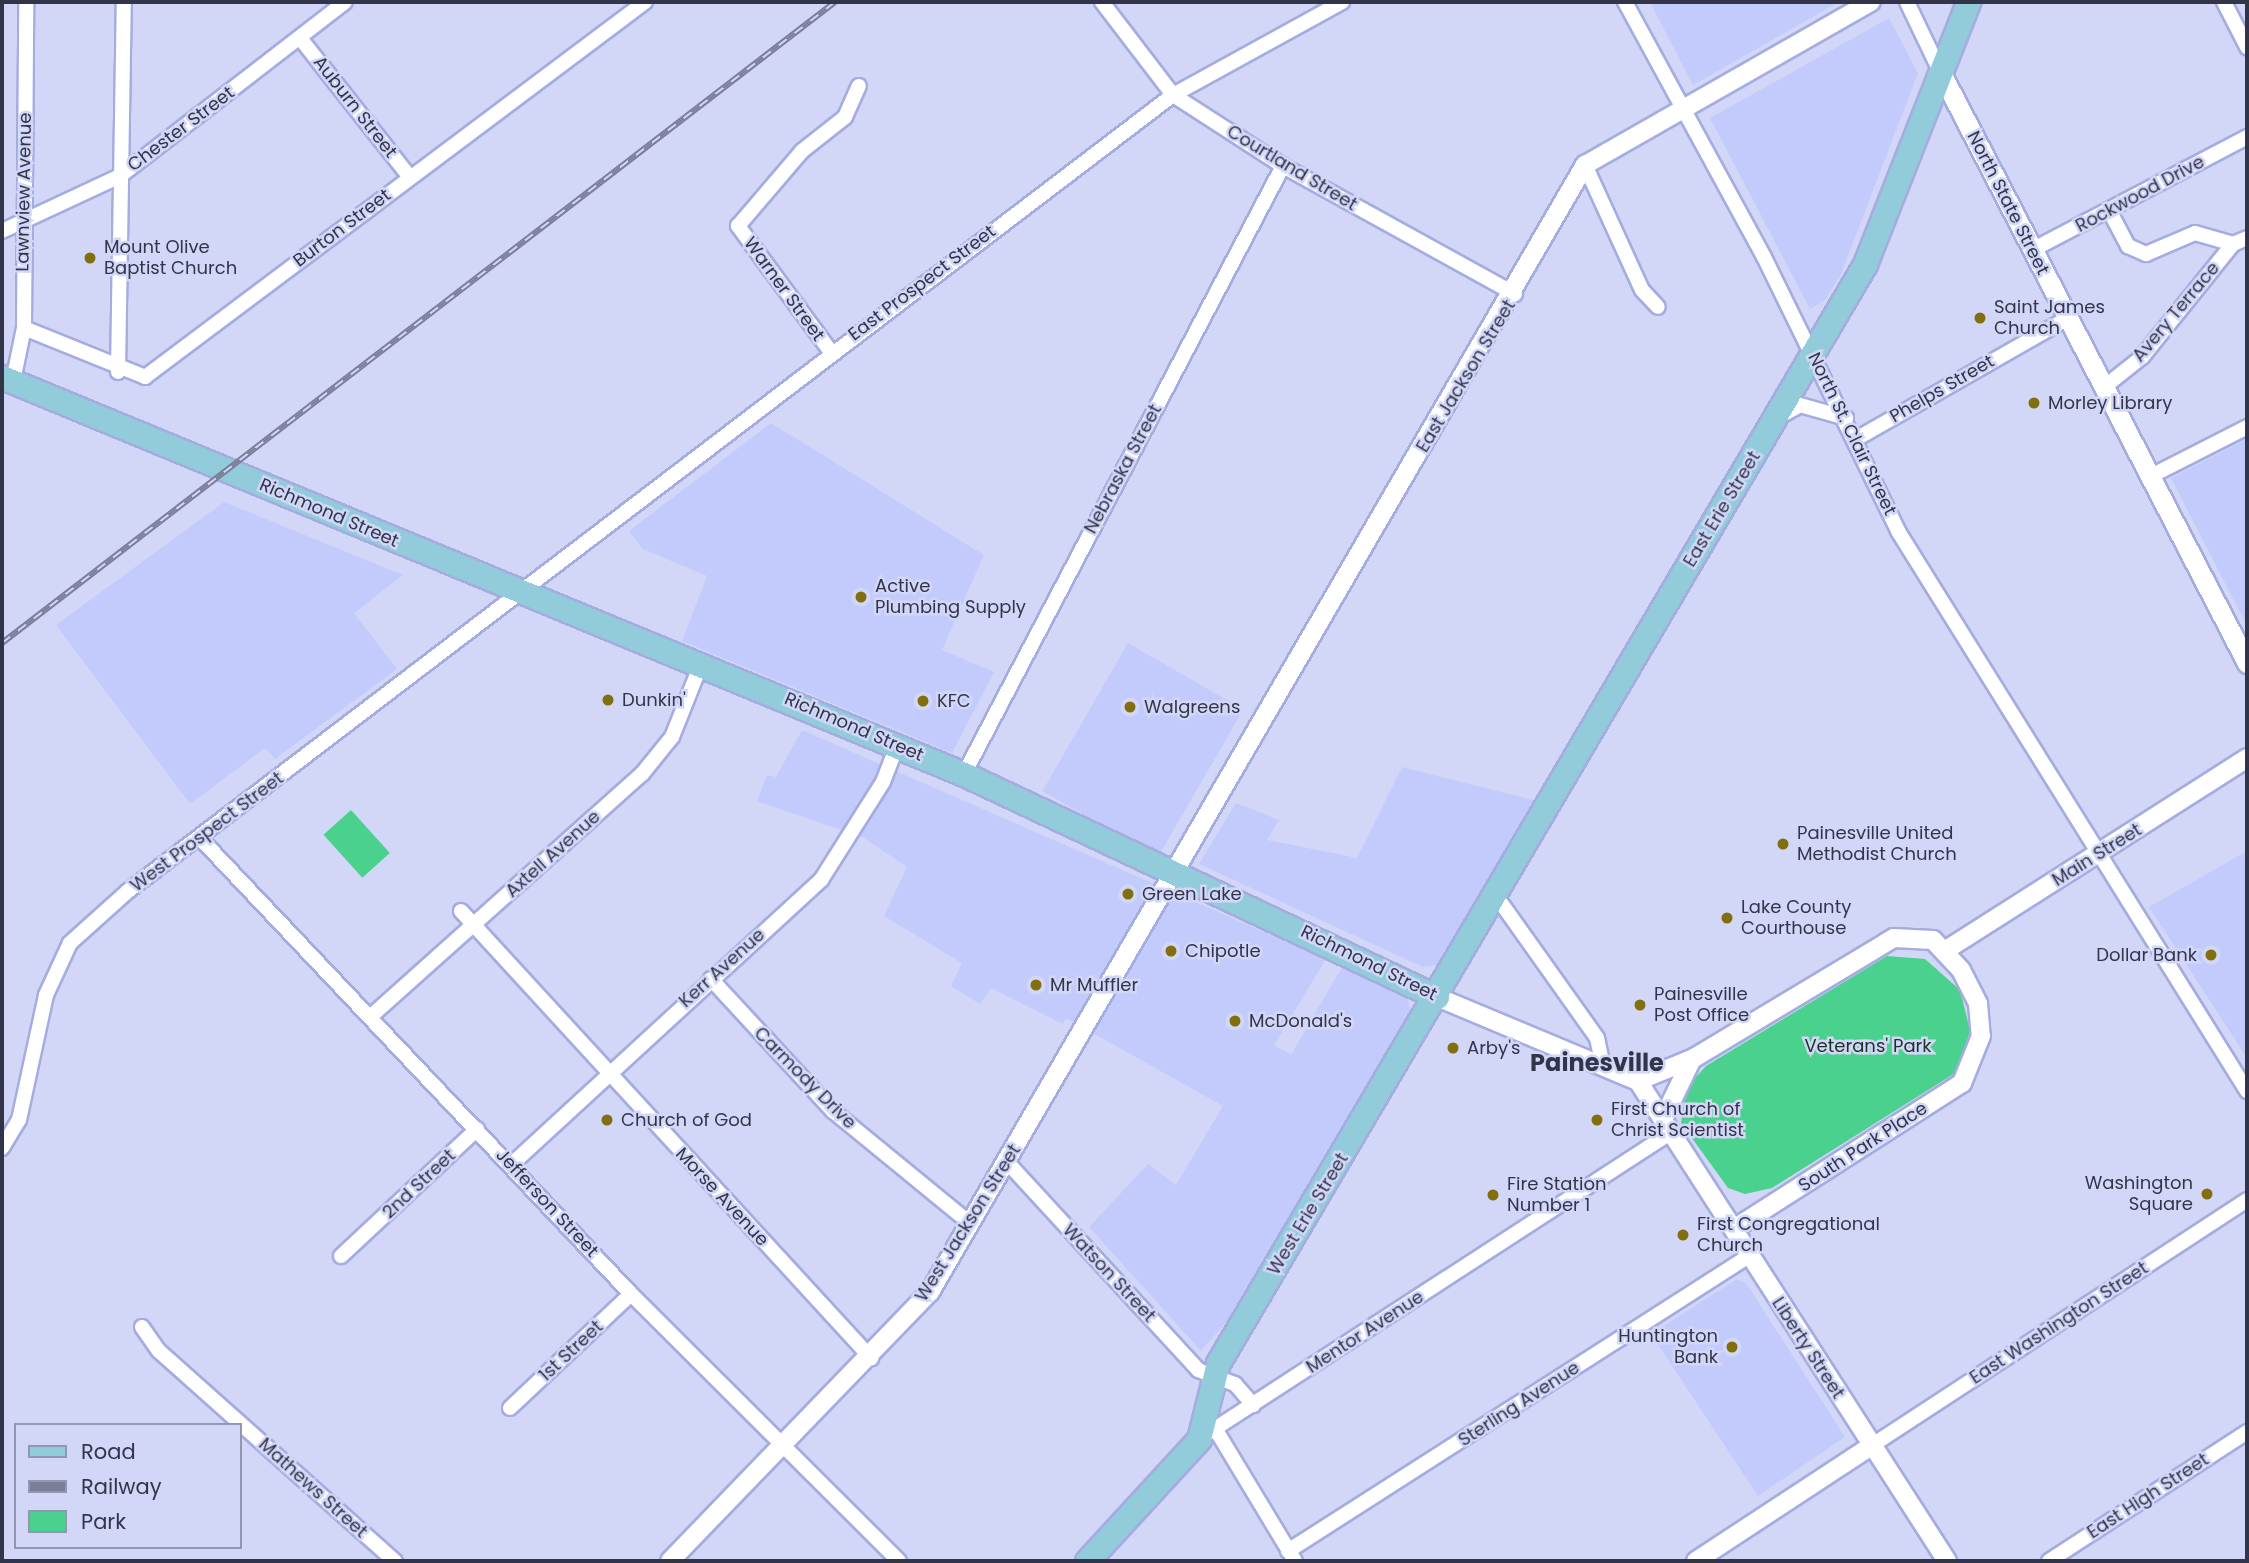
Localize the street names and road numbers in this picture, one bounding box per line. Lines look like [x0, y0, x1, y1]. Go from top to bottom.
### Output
street label: Auburn Street [309, 52, 401, 162]
street label: Chester Street [123, 82, 239, 176]
street label: Lawnview Avenue [12, 112, 36, 272]
street label: Courtland Street [1223, 121, 1361, 215]
street label: North State Street [1962, 128, 2054, 278]
street label: Rockwood Drive [2072, 151, 2208, 237]
street label: Burton Street [289, 184, 395, 272]
street label: East Prospect Street [844, 221, 1000, 345]
street label: Warner Street [739, 233, 829, 345]
street label: Avery Terrace [2128, 258, 2224, 366]
street label: East Jackson Street [1412, 296, 1520, 456]
street label: North St. Clair Street [1803, 349, 1901, 519]
street label: Phelps Street [1886, 350, 1998, 428]
street label: Nebraska Street [1080, 401, 1166, 537]
street label: East Erie Street [1679, 447, 1765, 571]
street label: Richmond Street [256, 474, 402, 552]
street label: Richmond Street [781, 688, 927, 766]
street label: West Prospect Street [126, 767, 288, 897]
street label: Axtell Avenue [501, 806, 605, 902]
street label: Main Street [2048, 819, 2146, 891]
street label: Richmond Street [1297, 921, 1441, 1005]
street label: Kerr Avenue [675, 924, 769, 1012]
street label: Carmody Drive [750, 1023, 860, 1133]
street label: South Park Place [1795, 1097, 1931, 1197]
street label: West Jackson Street [911, 1140, 1025, 1306]
street label: Morse Avenue [671, 1143, 773, 1251]
street label: Jefferson Street [491, 1144, 603, 1262]
street label: 2nd Street [378, 1145, 460, 1223]
street label: West Erie Street [1263, 1149, 1353, 1279]
street label: Watson Street [1058, 1219, 1160, 1327]
street label: East Washington Street [1966, 1257, 2152, 1389]
street label: Mentor Avenue [1302, 1286, 1428, 1378]
street label: Liberty Street [1767, 1293, 1849, 1403]
street label: 1st Street [535, 1316, 607, 1386]
street label: Sterling Avenue [1454, 1357, 1584, 1451]
street label: Mathews Street [254, 1434, 372, 1542]
street label: East High Street [2083, 1449, 2213, 1543]

